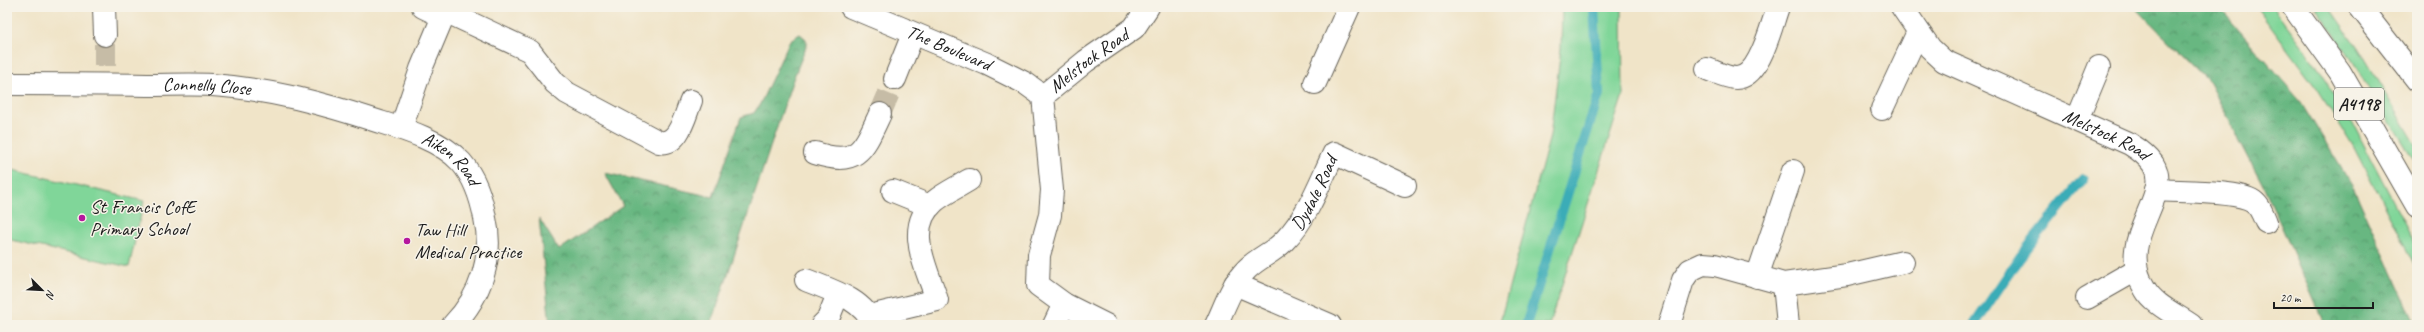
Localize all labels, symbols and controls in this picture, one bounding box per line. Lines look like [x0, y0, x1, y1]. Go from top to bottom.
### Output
street label: The Boulevard [903, 20, 998, 78]
street label: Melstock Road [1044, 22, 1136, 98]
street label: Connelly Close [163, 73, 254, 101]
road number: A4198 [2334, 88, 2384, 120]
street label: Melstock Road [2059, 104, 2157, 167]
street label: Aiken Road [418, 126, 487, 192]
street label: Dydale Road [1285, 149, 1344, 235]
place label: St Francis CofE Primary School [90, 195, 198, 241]
marker: St Francis CofE Primary School [77, 213, 87, 223]
place label: Taw Hill Medical Practice [415, 218, 523, 264]
marker: Taw Hill Medical Practice [402, 236, 412, 246]
north arrow [22, 270, 62, 310]
scale bar [2274, 284, 2373, 310]
text: N [42, 288, 59, 302]
text: 20 m [2280, 290, 2302, 306]

